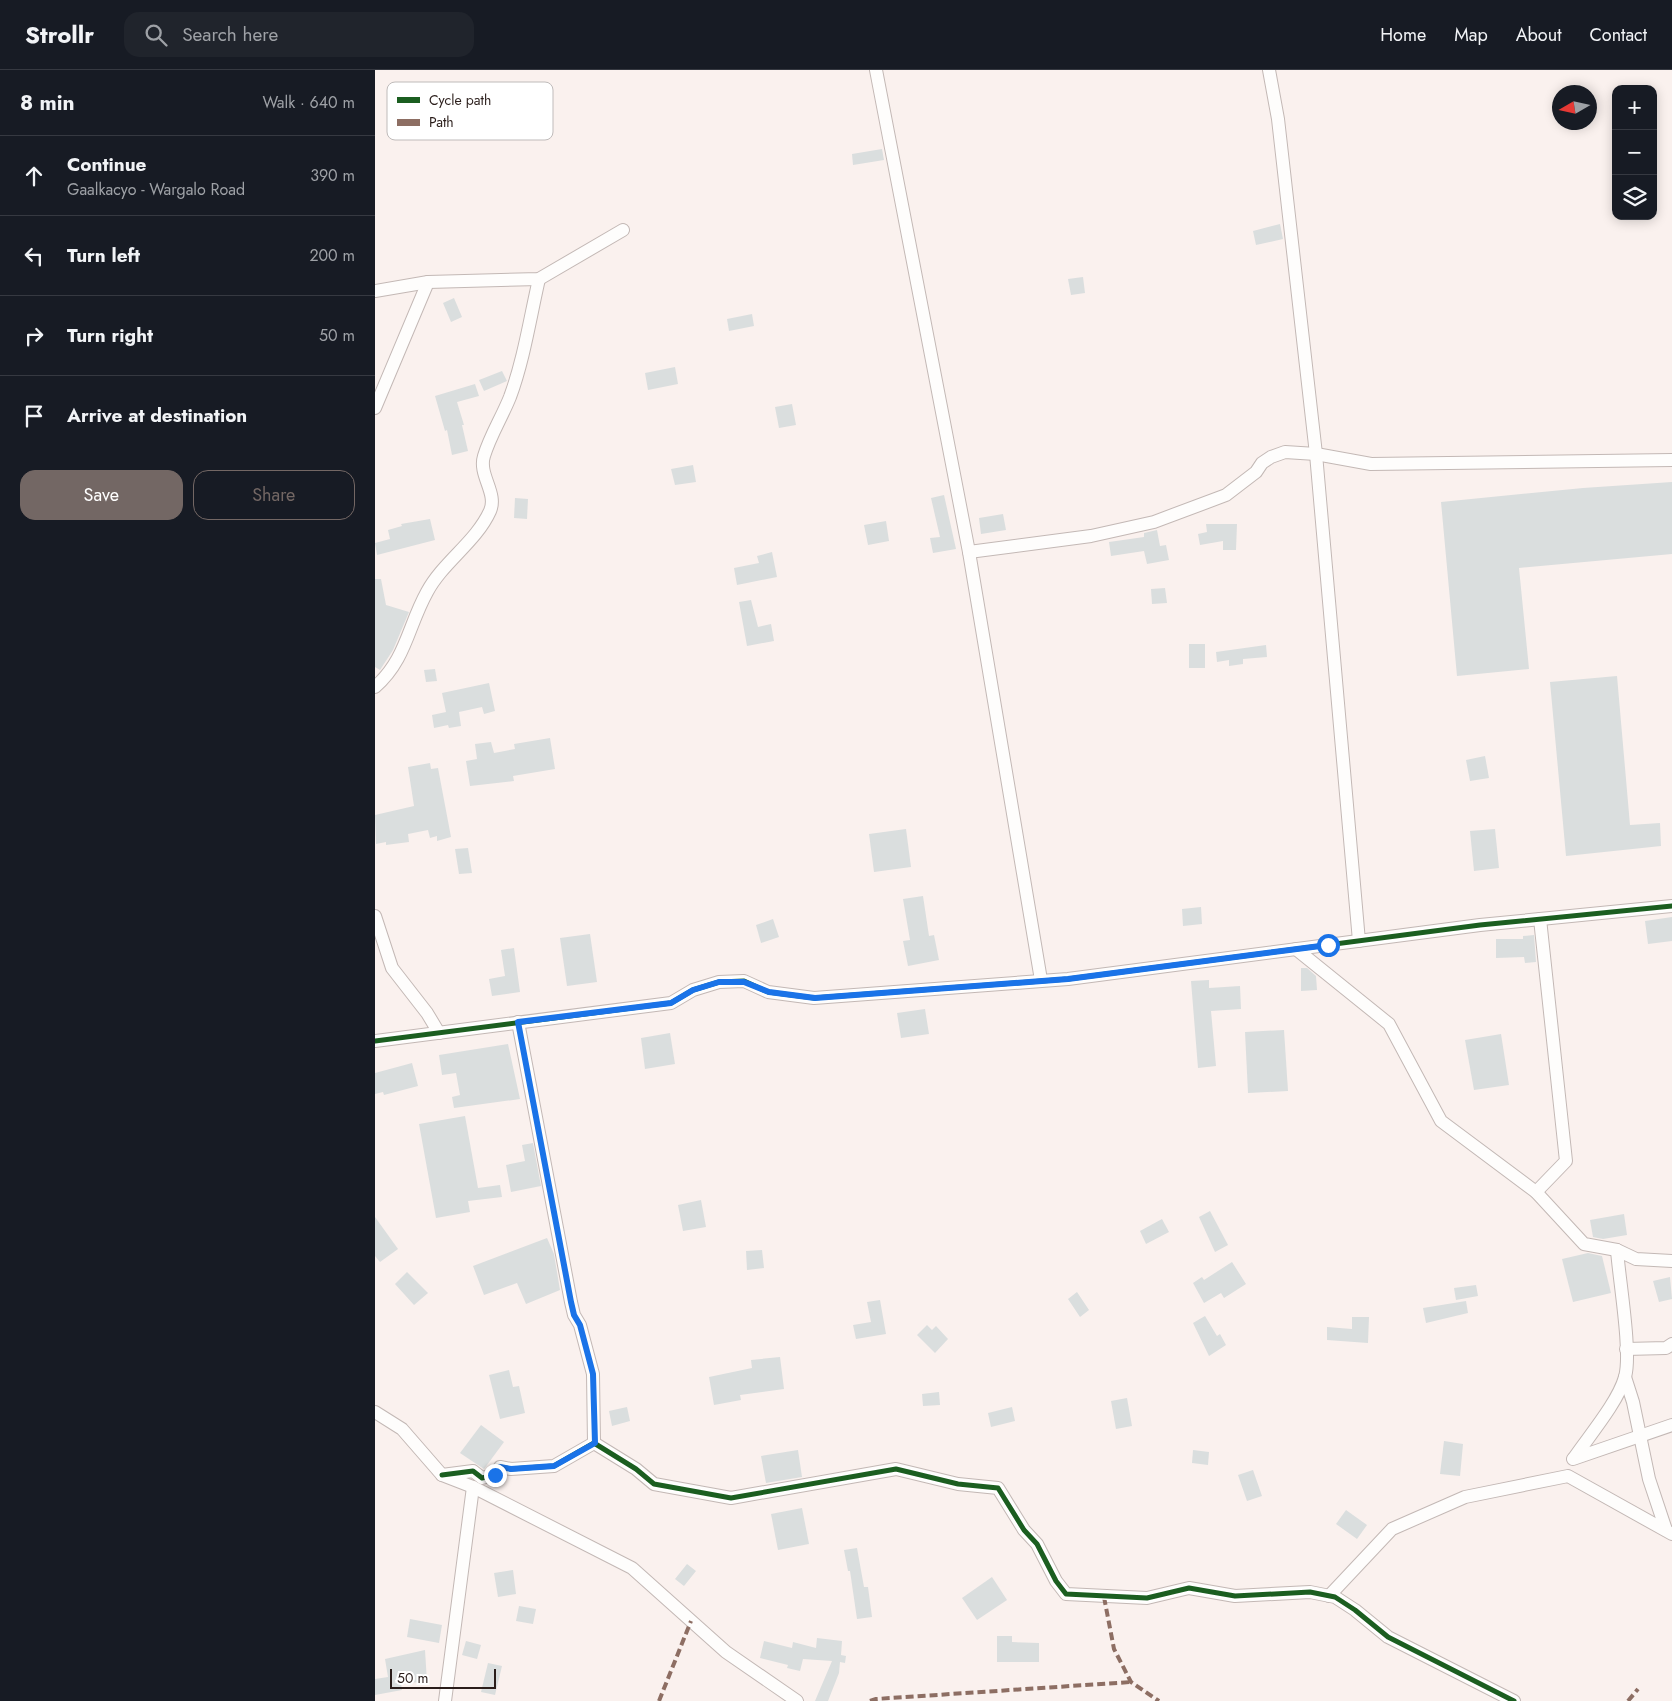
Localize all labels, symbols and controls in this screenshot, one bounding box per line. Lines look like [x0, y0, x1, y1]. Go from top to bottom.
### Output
search box [124, 12, 474, 57]
text: Strollr [25, 17, 94, 52]
icon: search [142, 21, 170, 49]
text: Search here [182, 21, 278, 48]
text: Home [1380, 22, 1426, 48]
text: Map [1454, 22, 1488, 48]
text: About [1516, 22, 1561, 48]
text: Contact [1589, 22, 1647, 48]
legend [387, 82, 553, 140]
north arrow [1552, 85, 1597, 130]
map controls [1612, 85, 1657, 220]
button: + [1612, 85, 1657, 130]
text: 8 min [20, 88, 75, 118]
text: Cycle path [429, 90, 491, 110]
text: Walk · 640 m [263, 91, 355, 114]
text: Path [429, 112, 454, 132]
button: − [1612, 130, 1657, 175]
text: Continue [67, 151, 146, 178]
icon: ahead [20, 162, 48, 190]
text: 390 m [310, 164, 355, 187]
button: layers [1612, 175, 1657, 220]
text: Gaalkacyo - Wargalo Road [67, 178, 245, 201]
icon: left [20, 242, 48, 270]
text: Turn left [67, 242, 140, 269]
text: 200 m [309, 244, 355, 267]
icon: right [20, 322, 48, 350]
text: Turn right [67, 322, 153, 349]
text: 50 m [319, 324, 355, 347]
icon: arrive [20, 402, 48, 430]
text: Arrive at destination [67, 402, 247, 429]
button: Save [20, 470, 183, 520]
button: Share [193, 470, 355, 520]
route start [1317, 934, 1340, 957]
route end [484, 1464, 507, 1487]
scale bar [390, 1666, 496, 1689]
text: 50 m [397, 1668, 428, 1688]

